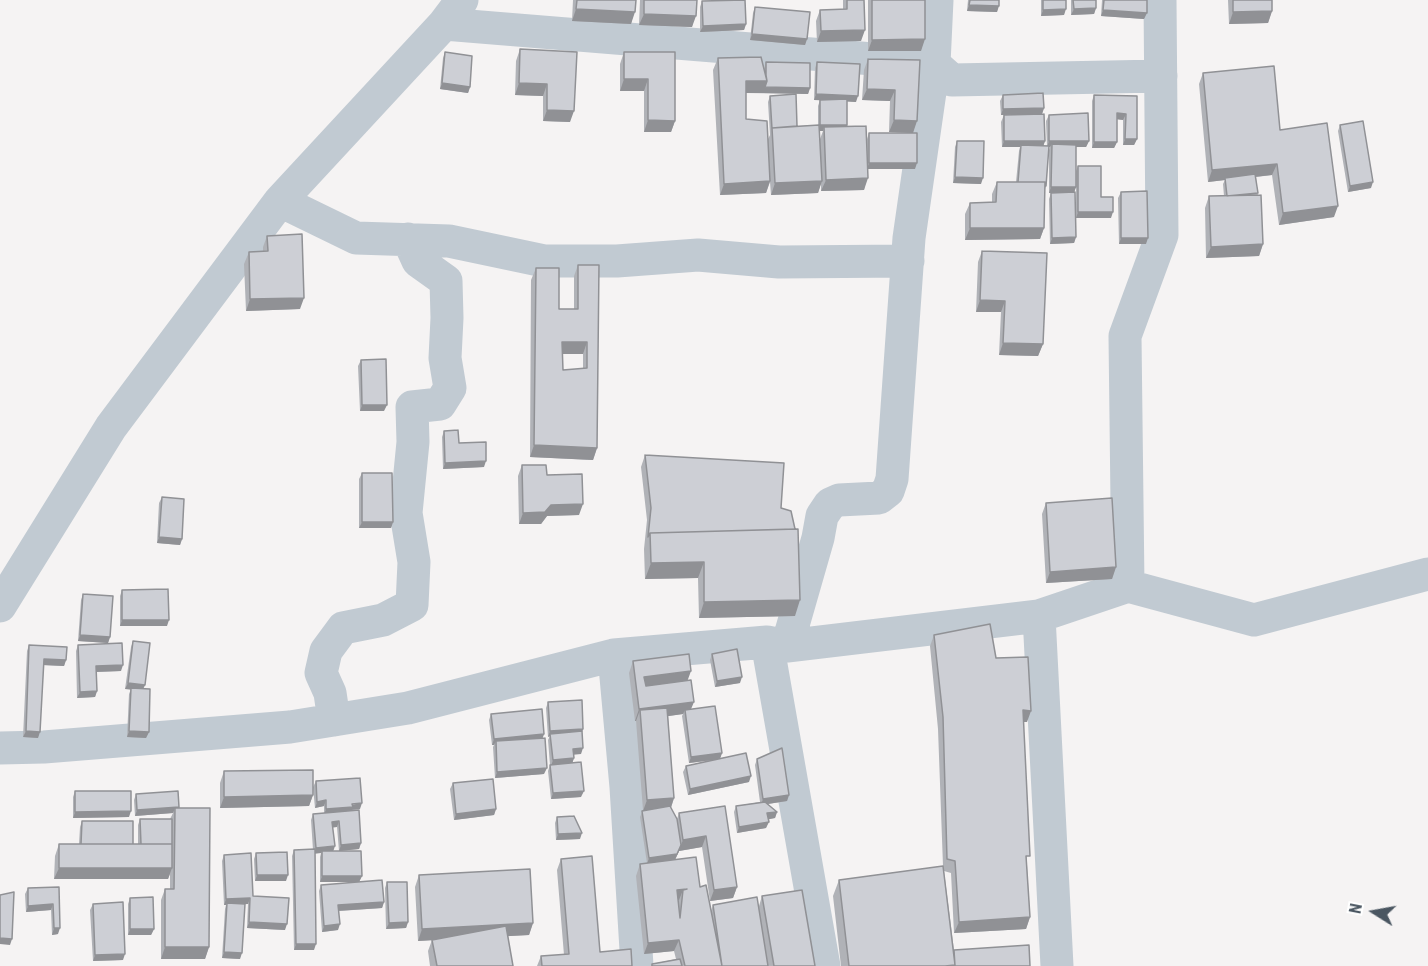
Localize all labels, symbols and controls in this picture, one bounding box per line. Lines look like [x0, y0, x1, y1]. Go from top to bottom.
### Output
north arrow [1344, 882, 1404, 942]
text: N [1346, 902, 1366, 915]

